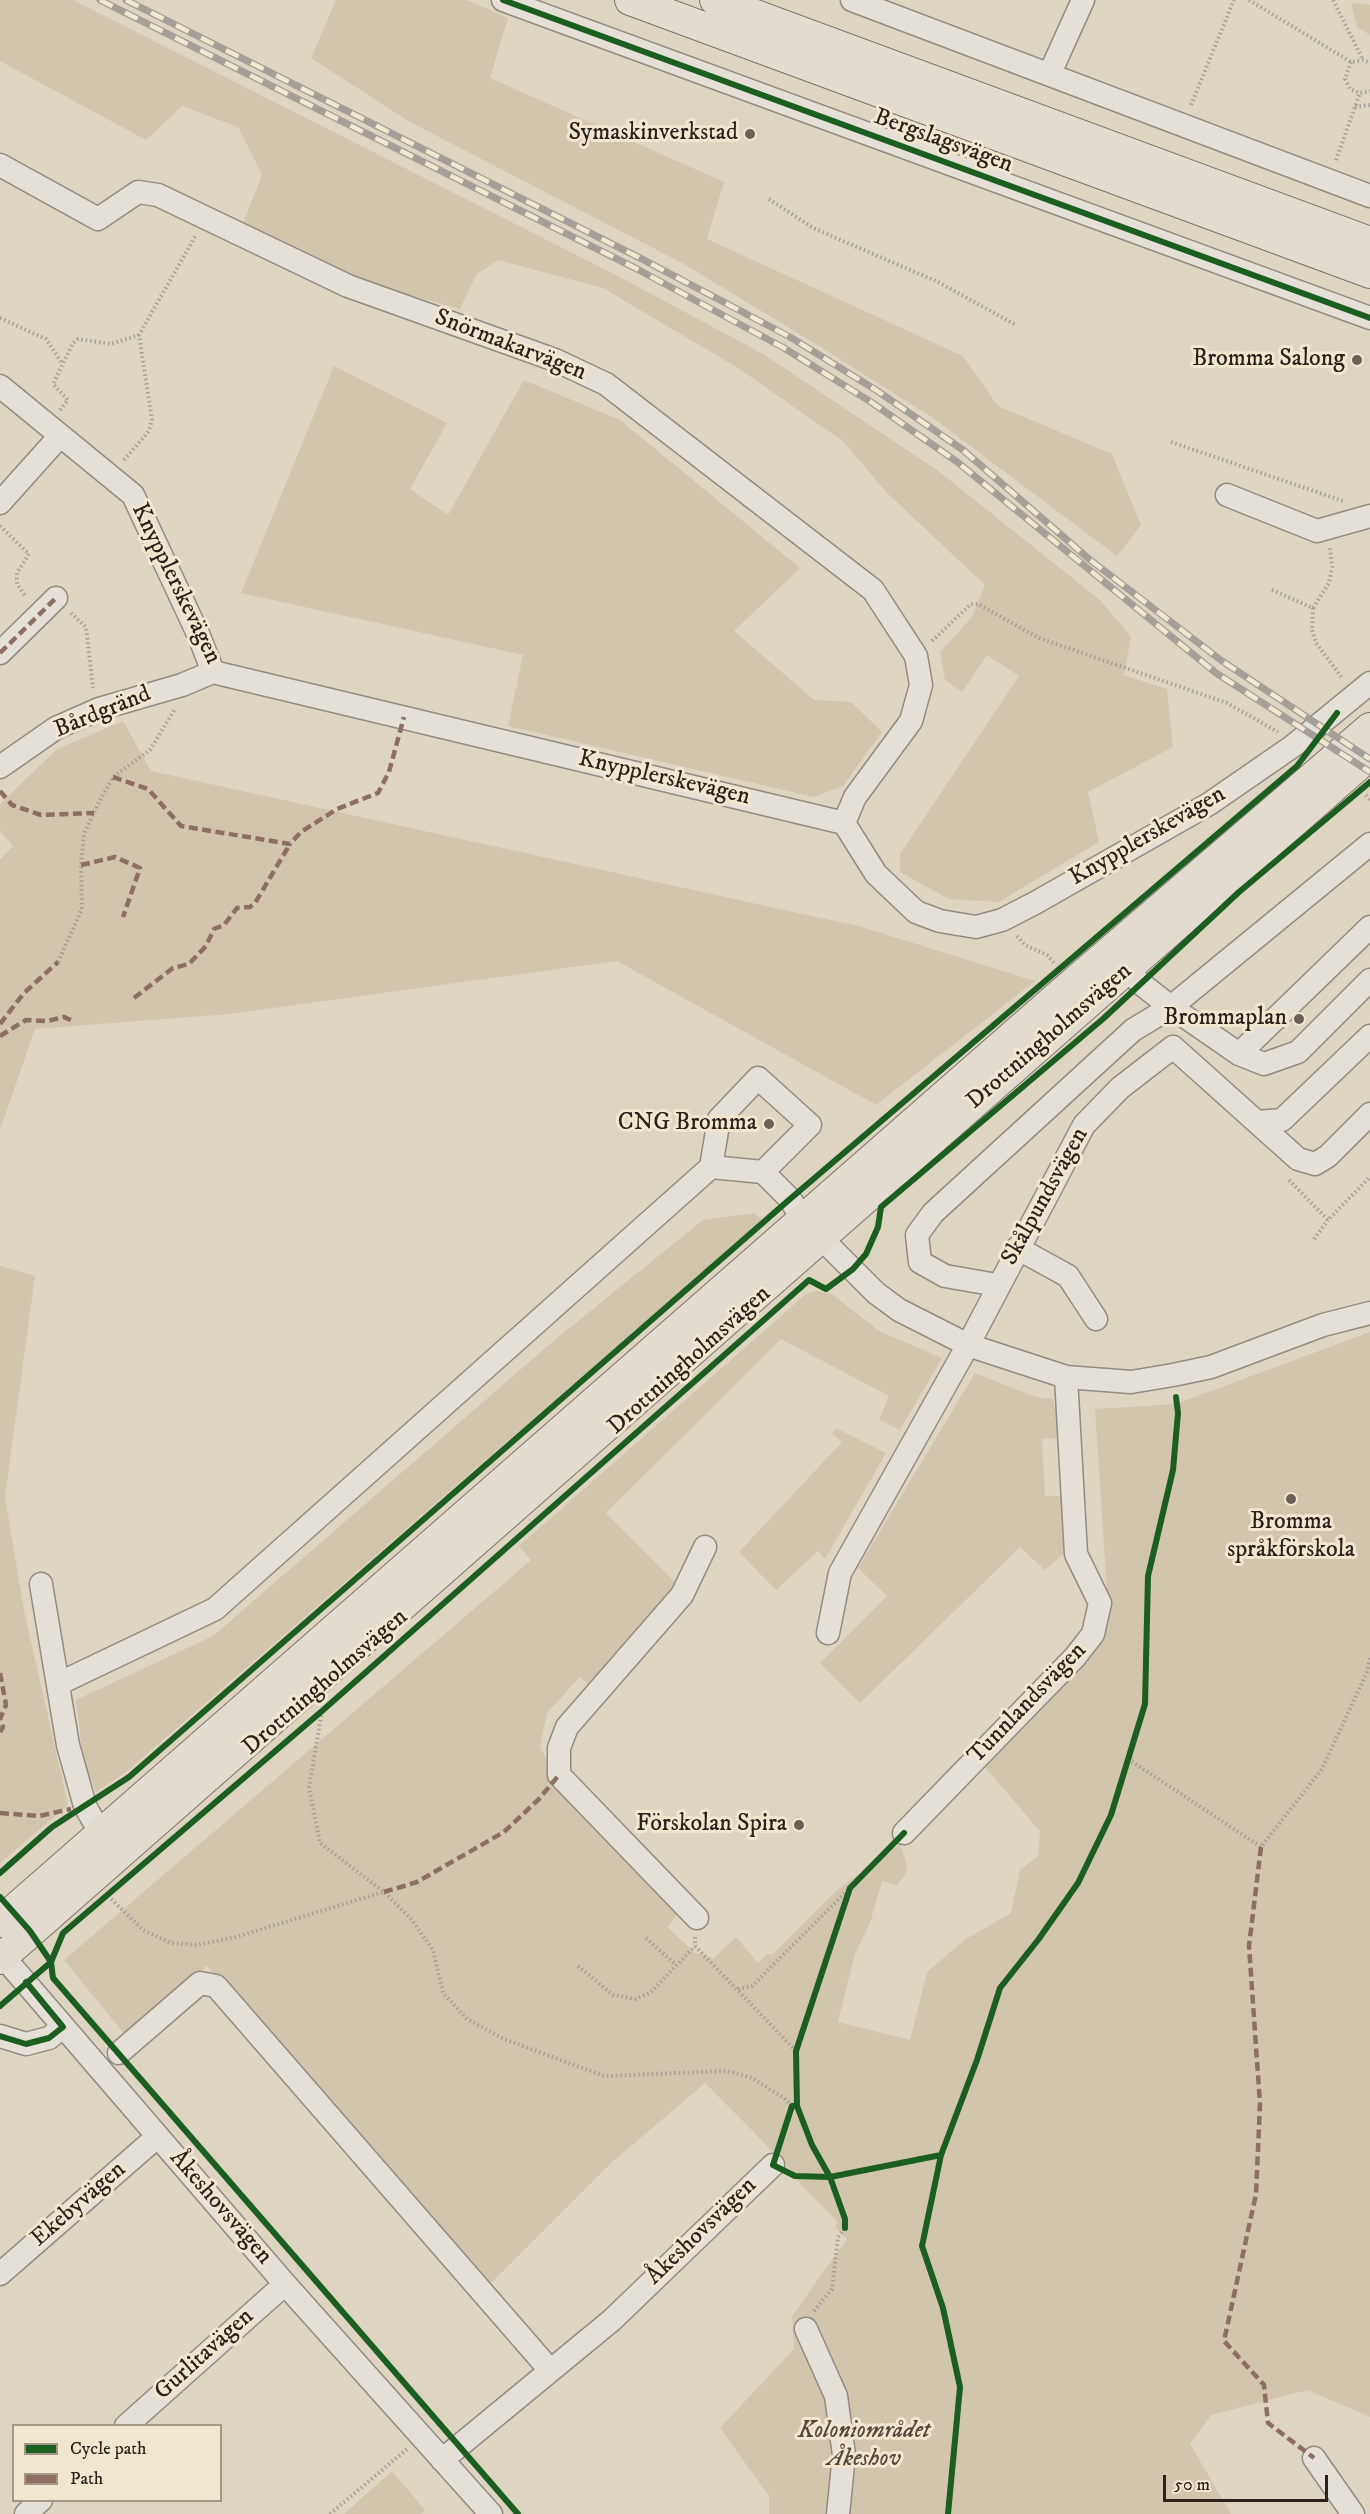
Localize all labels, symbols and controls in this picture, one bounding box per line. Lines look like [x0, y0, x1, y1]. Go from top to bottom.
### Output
street label: Bergslagsvägen [870, 104, 1016, 180]
place label: Symaskinverkstad [568, 120, 738, 148]
marker: Symaskinverkstad [743, 127, 757, 141]
street label: Snörmakarvägen [430, 304, 590, 388]
place label: Bromma Salong [1192, 346, 1345, 374]
marker: Bromma Salong [1350, 353, 1364, 367]
street label: Knypplerskevägen [124, 499, 226, 669]
street label: Bårdgränd [51, 681, 155, 745]
street label: Knypplerskevägen [575, 745, 753, 813]
street label: Knypplerskevägen [1065, 781, 1231, 893]
street label: Drottningholmsvägen [962, 958, 1138, 1116]
place label: Brommaplan [1163, 1005, 1287, 1033]
marker: Brommaplan [1292, 1012, 1306, 1026]
place label: CNG Bromma [618, 1110, 757, 1138]
marker: CNG Bromma [762, 1117, 776, 1131]
street label: Skålpundsvägen [996, 1123, 1096, 1271]
street label: Drottningholmsvägen [603, 1280, 777, 1442]
marker: Bromma språkförskola [1284, 1492, 1298, 1506]
place label: Bromma språkförskola [1227, 1509, 1355, 1565]
street label: Drottningholmsvägen [238, 1604, 414, 1762]
street label: Tunnlandsvägen [963, 1637, 1093, 1771]
place label: Förskolan Spira [636, 1811, 787, 1839]
marker: Förskolan Spira [792, 1818, 806, 1832]
street label: Åkeshovsvägen [162, 2145, 278, 2271]
street label: Ekebyvägen [26, 2156, 132, 2254]
street label: Åkeshovsvägen [641, 2172, 763, 2292]
street label: Gurlitavägen [150, 2303, 260, 2407]
park label: Koloniområdet Åkeshov [798, 2418, 930, 2474]
legend [12, 2424, 222, 2502]
text: Cycle path [70, 2438, 147, 2460]
scale bar [1166, 2463, 1331, 2501]
text: Path [70, 2468, 103, 2490]
text: 50 m [1174, 2474, 1210, 2496]

